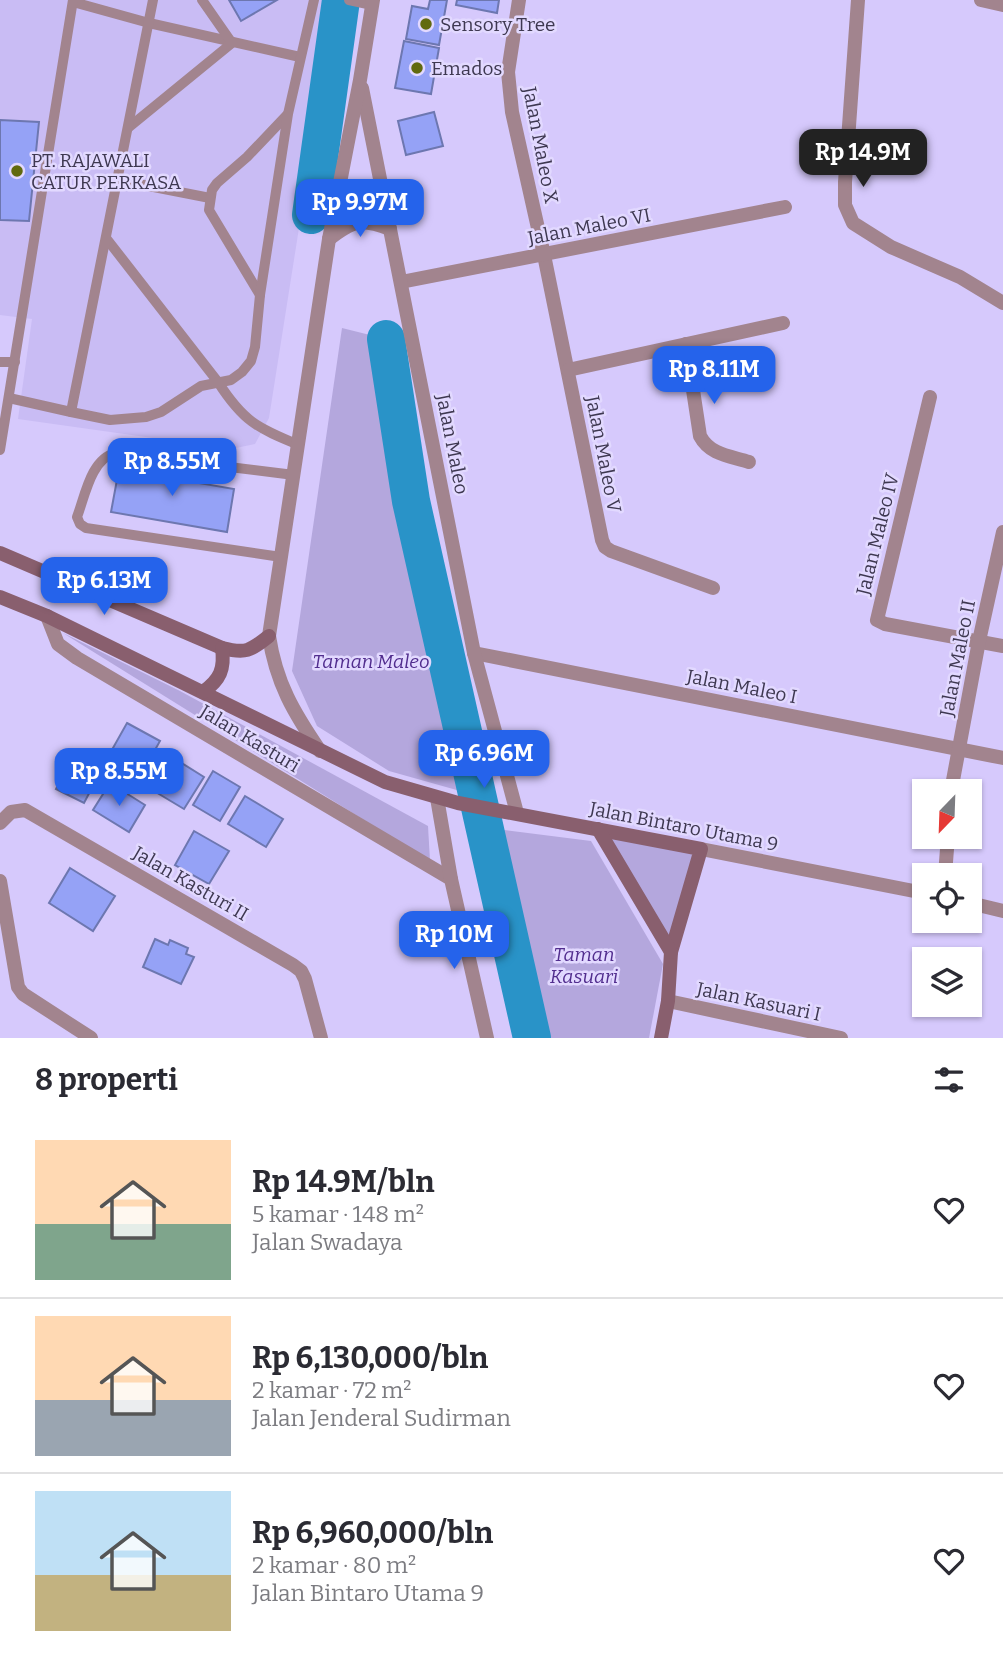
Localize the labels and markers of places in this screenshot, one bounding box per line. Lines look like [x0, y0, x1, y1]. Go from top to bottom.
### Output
place label: Sensory Tree [440, 13, 556, 36]
marker: Sensory Tree [418, 16, 434, 32]
place label: Emados [431, 57, 502, 80]
marker: Emados [409, 60, 425, 76]
pin: Rp 14.9M [791, 130, 935, 189]
place label: PT. RAJAWALI CATUR PERKASA [31, 149, 182, 194]
marker: PT. RAJAWALI CATUR PERKASA [9, 163, 25, 179]
pin: Rp 9.97M [288, 180, 432, 239]
pin: Rp 8.11M [642, 346, 786, 406]
pin: Rp 8.55M [100, 438, 244, 498]
pin: Rp 6.13M [32, 558, 176, 617]
pin: Rp 6.96M [412, 730, 556, 790]
pin: Rp 8.55M [47, 748, 191, 808]
pin: Rp 10M [397, 912, 511, 971]

